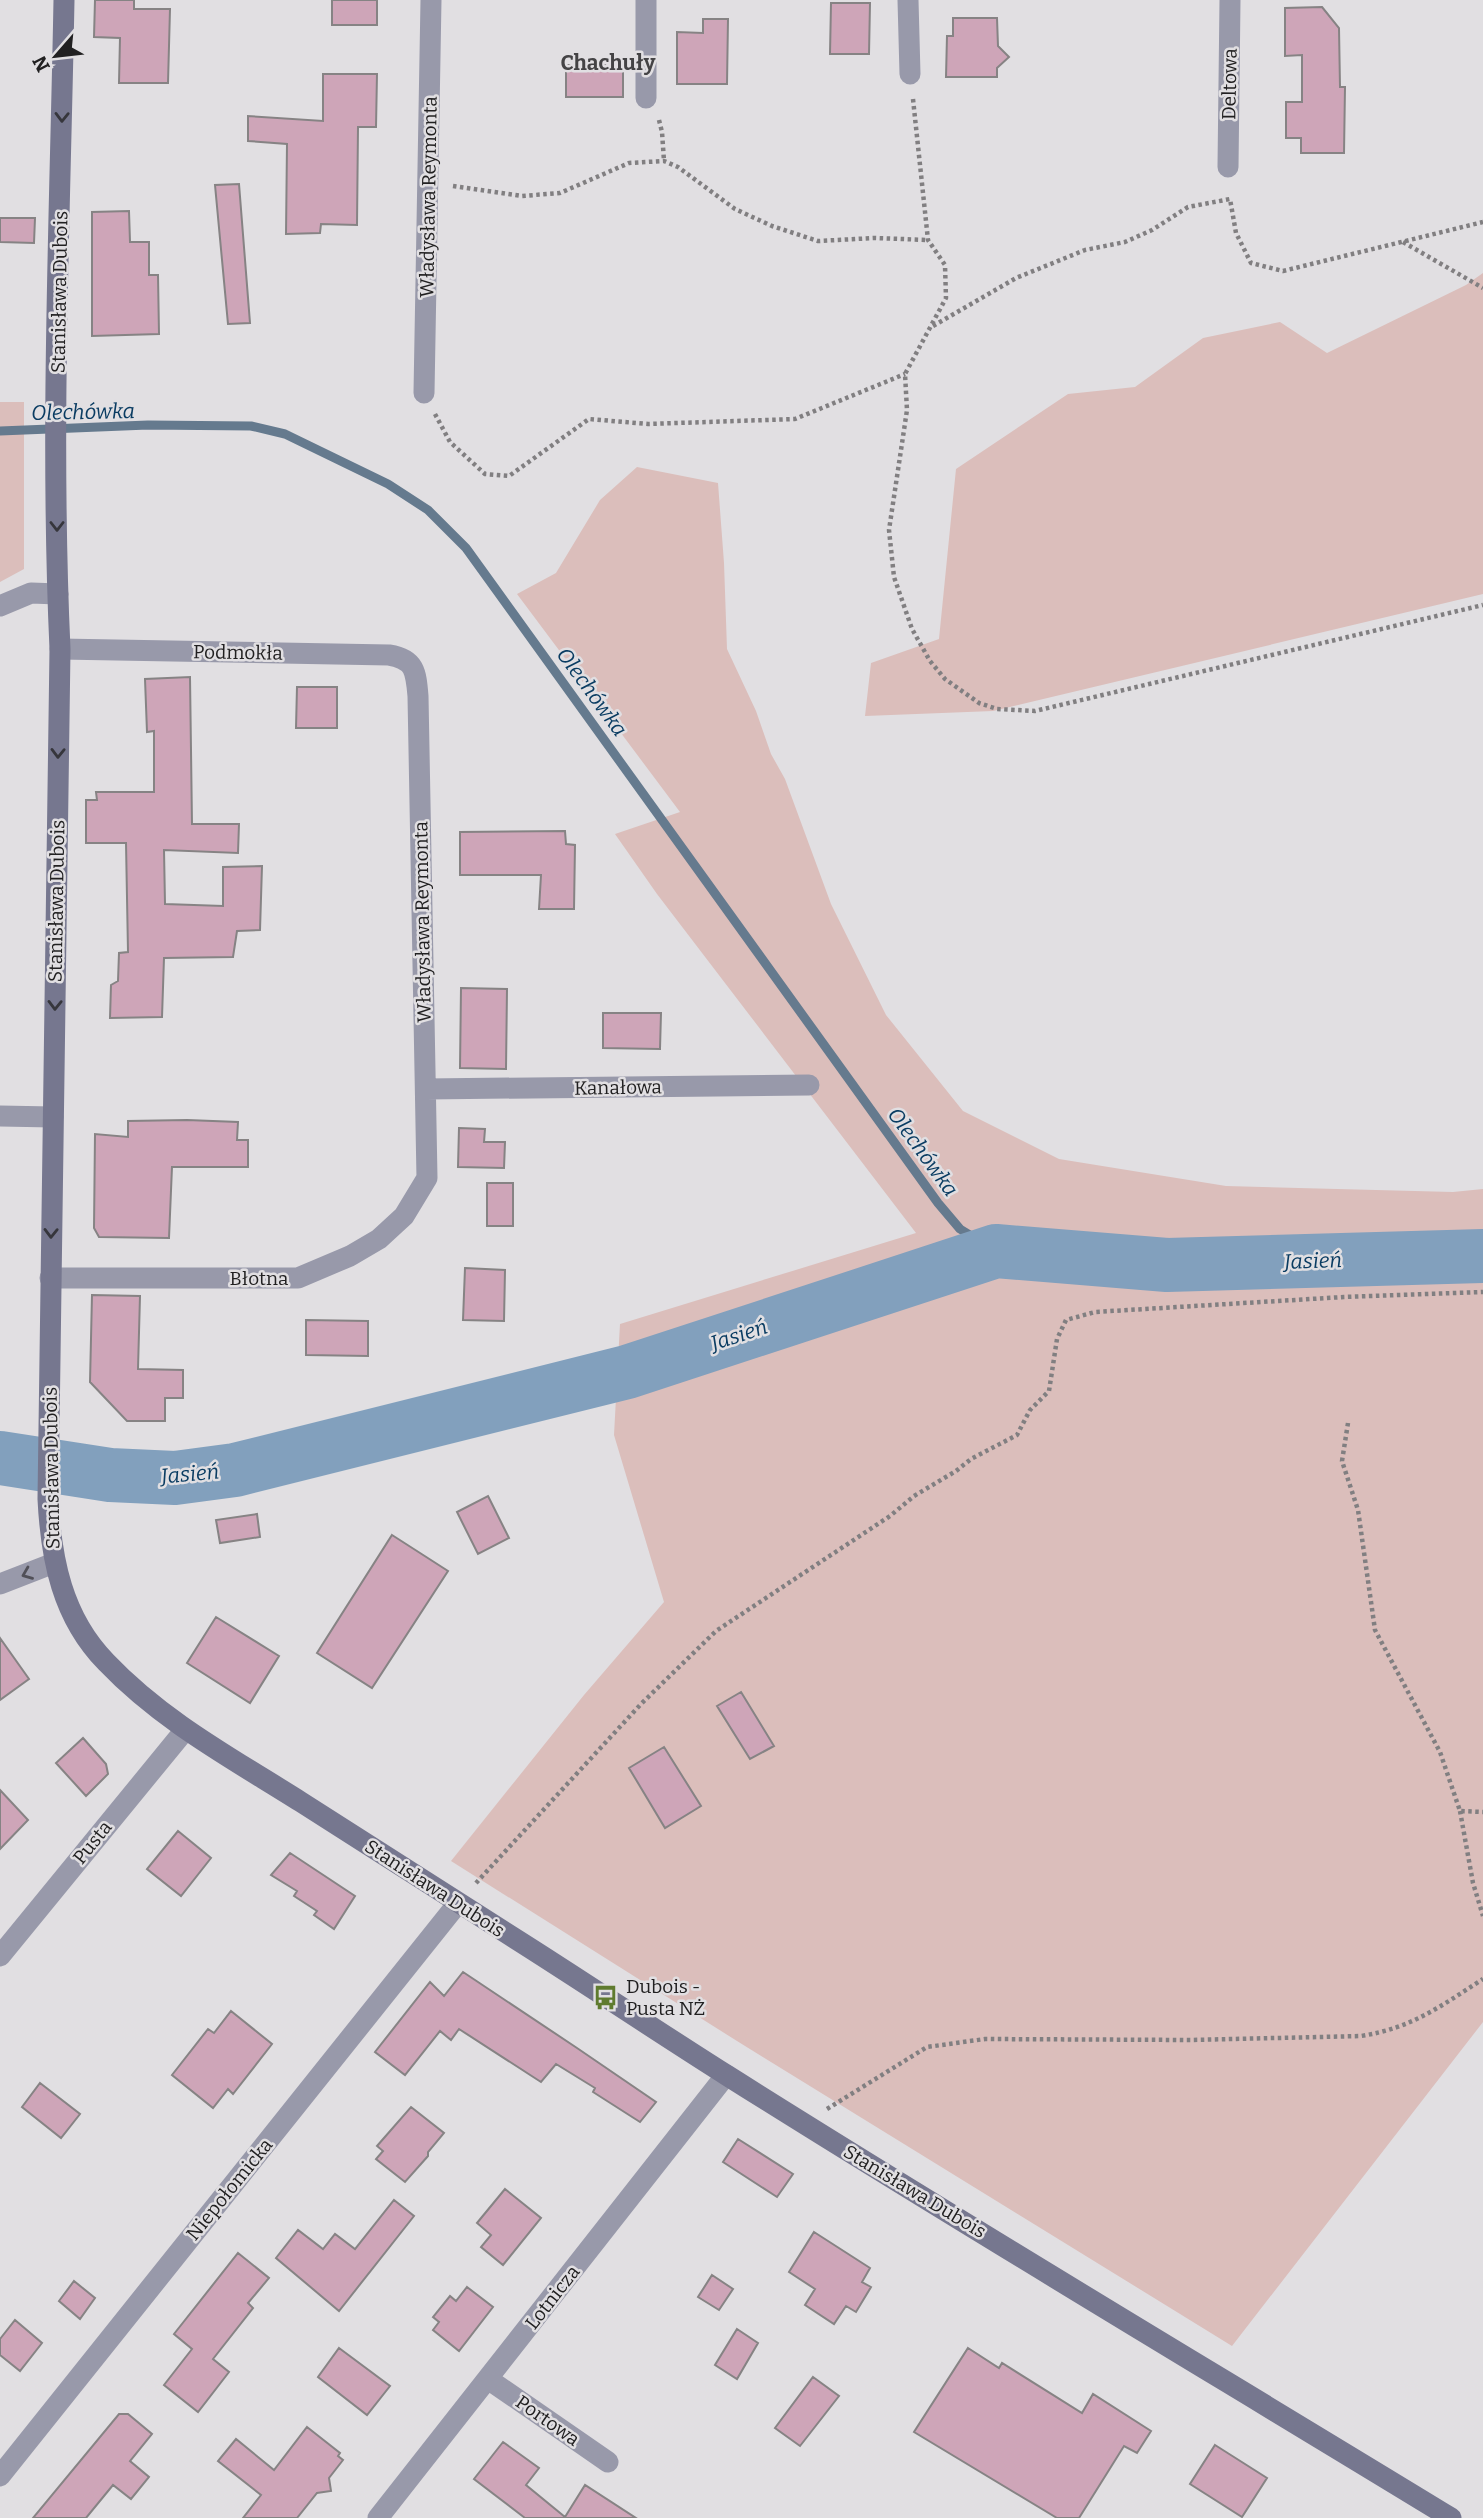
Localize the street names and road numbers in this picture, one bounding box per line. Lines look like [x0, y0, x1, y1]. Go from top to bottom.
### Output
street label: Deltowa [1217, 47, 1242, 120]
street label: Władysława Reymonta [415, 96, 442, 298]
street label: Stanisława Dubois [47, 211, 72, 373]
street label: Podmokła [193, 640, 284, 665]
street label: Stanisława Dubois [44, 820, 69, 982]
street label: Władysława Reymonta [409, 821, 436, 1023]
street label: Kanałowa [574, 1075, 663, 1100]
street label: Błotna [230, 1267, 289, 1290]
street label: Stanisława Dubois [39, 1387, 64, 1549]
street label: Pusta [68, 1816, 117, 1869]
street label: Stanisława Dubois [360, 1835, 509, 1942]
street label: Niepołomicka [181, 2133, 278, 2245]
street label: Stanisława Dubois [839, 2140, 990, 2243]
street label: Lotnicza [520, 2260, 585, 2334]
street label: Portowa [511, 2390, 585, 2451]

